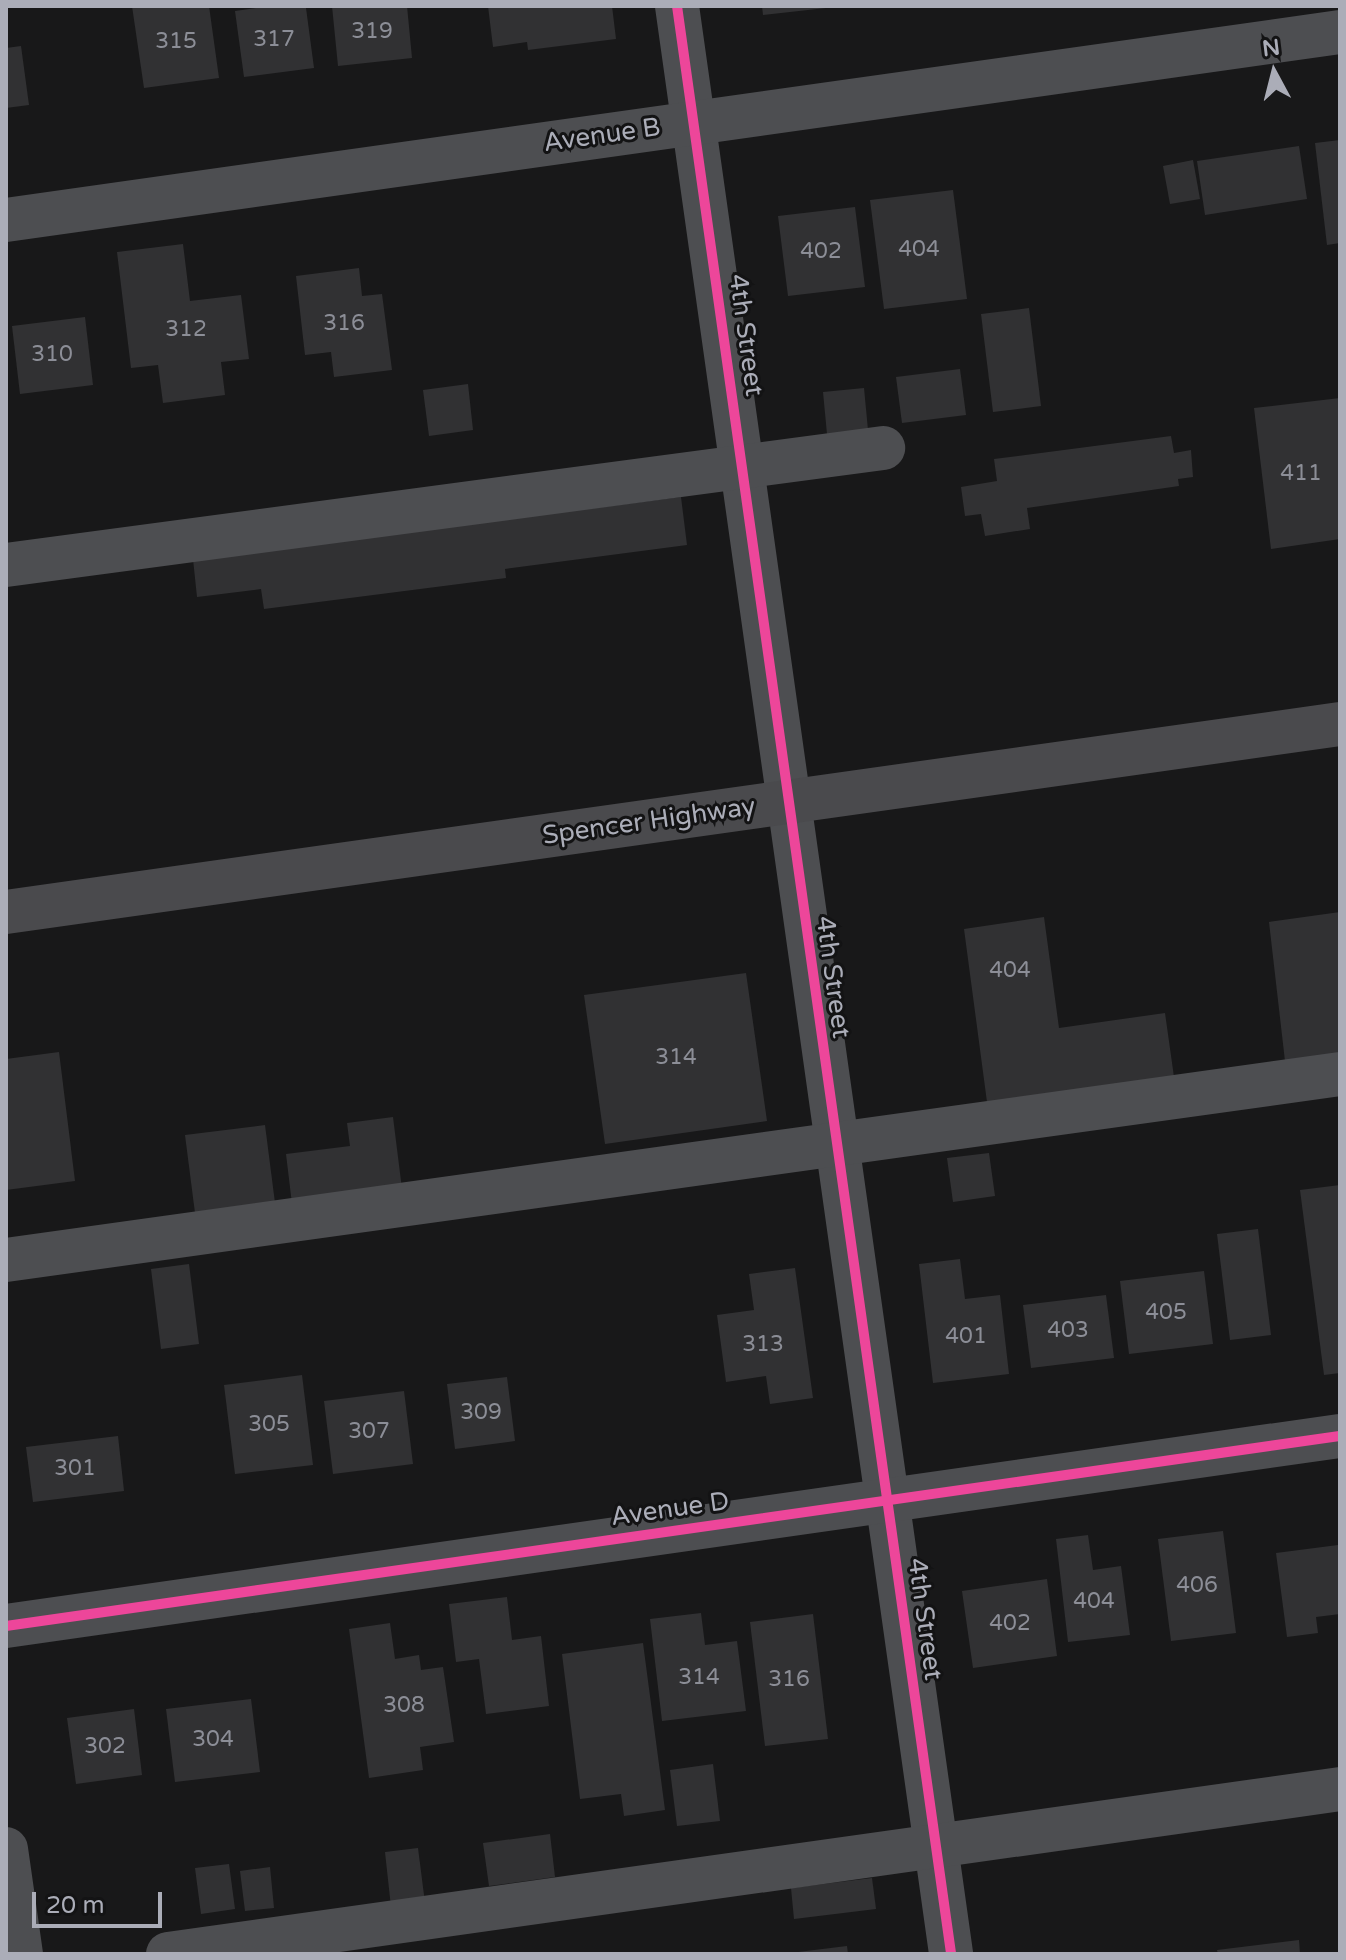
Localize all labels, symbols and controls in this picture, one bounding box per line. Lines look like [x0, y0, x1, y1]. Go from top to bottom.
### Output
house number: 319 [351, 19, 393, 45]
house number: 317 [253, 27, 295, 53]
house number: 315 [155, 29, 197, 55]
north arrow [1234, 32, 1314, 112]
text: N [1261, 34, 1281, 62]
street label: Avenue B [541, 111, 663, 159]
house number: 404 [898, 237, 940, 263]
house number: 402 [800, 239, 842, 265]
street label: 4th Street [722, 272, 770, 398]
house number: 316 [323, 311, 365, 337]
house number: 312 [165, 317, 207, 343]
house number: 310 [31, 342, 73, 368]
house number: 411 [1280, 461, 1322, 487]
street label: Spencer Highway [541, 791, 757, 851]
street label: 4th Street [809, 914, 857, 1040]
house number: 404 [989, 958, 1031, 984]
house number: 314 [655, 1045, 697, 1071]
house number: 405 [1145, 1300, 1187, 1326]
house number: 403 [1047, 1318, 1089, 1344]
house number: 401 [945, 1324, 987, 1350]
house number: 313 [742, 1332, 784, 1358]
house number: 309 [460, 1400, 502, 1426]
house number: 305 [248, 1412, 290, 1438]
house number: 307 [348, 1419, 390, 1445]
house number: 301 [54, 1456, 96, 1482]
street label: Avenue D [609, 1485, 731, 1533]
street label: 4th Street [901, 1556, 949, 1682]
house number: 406 [1176, 1573, 1218, 1599]
house number: 404 [1073, 1589, 1115, 1615]
house number: 402 [989, 1611, 1031, 1637]
house number: 314 [678, 1665, 720, 1691]
house number: 316 [768, 1667, 810, 1693]
house number: 308 [383, 1693, 425, 1719]
house number: 304 [192, 1727, 234, 1753]
house number: 302 [84, 1734, 126, 1760]
scale bar [36, 1876, 166, 1926]
text: 20 m [46, 1891, 104, 1920]

